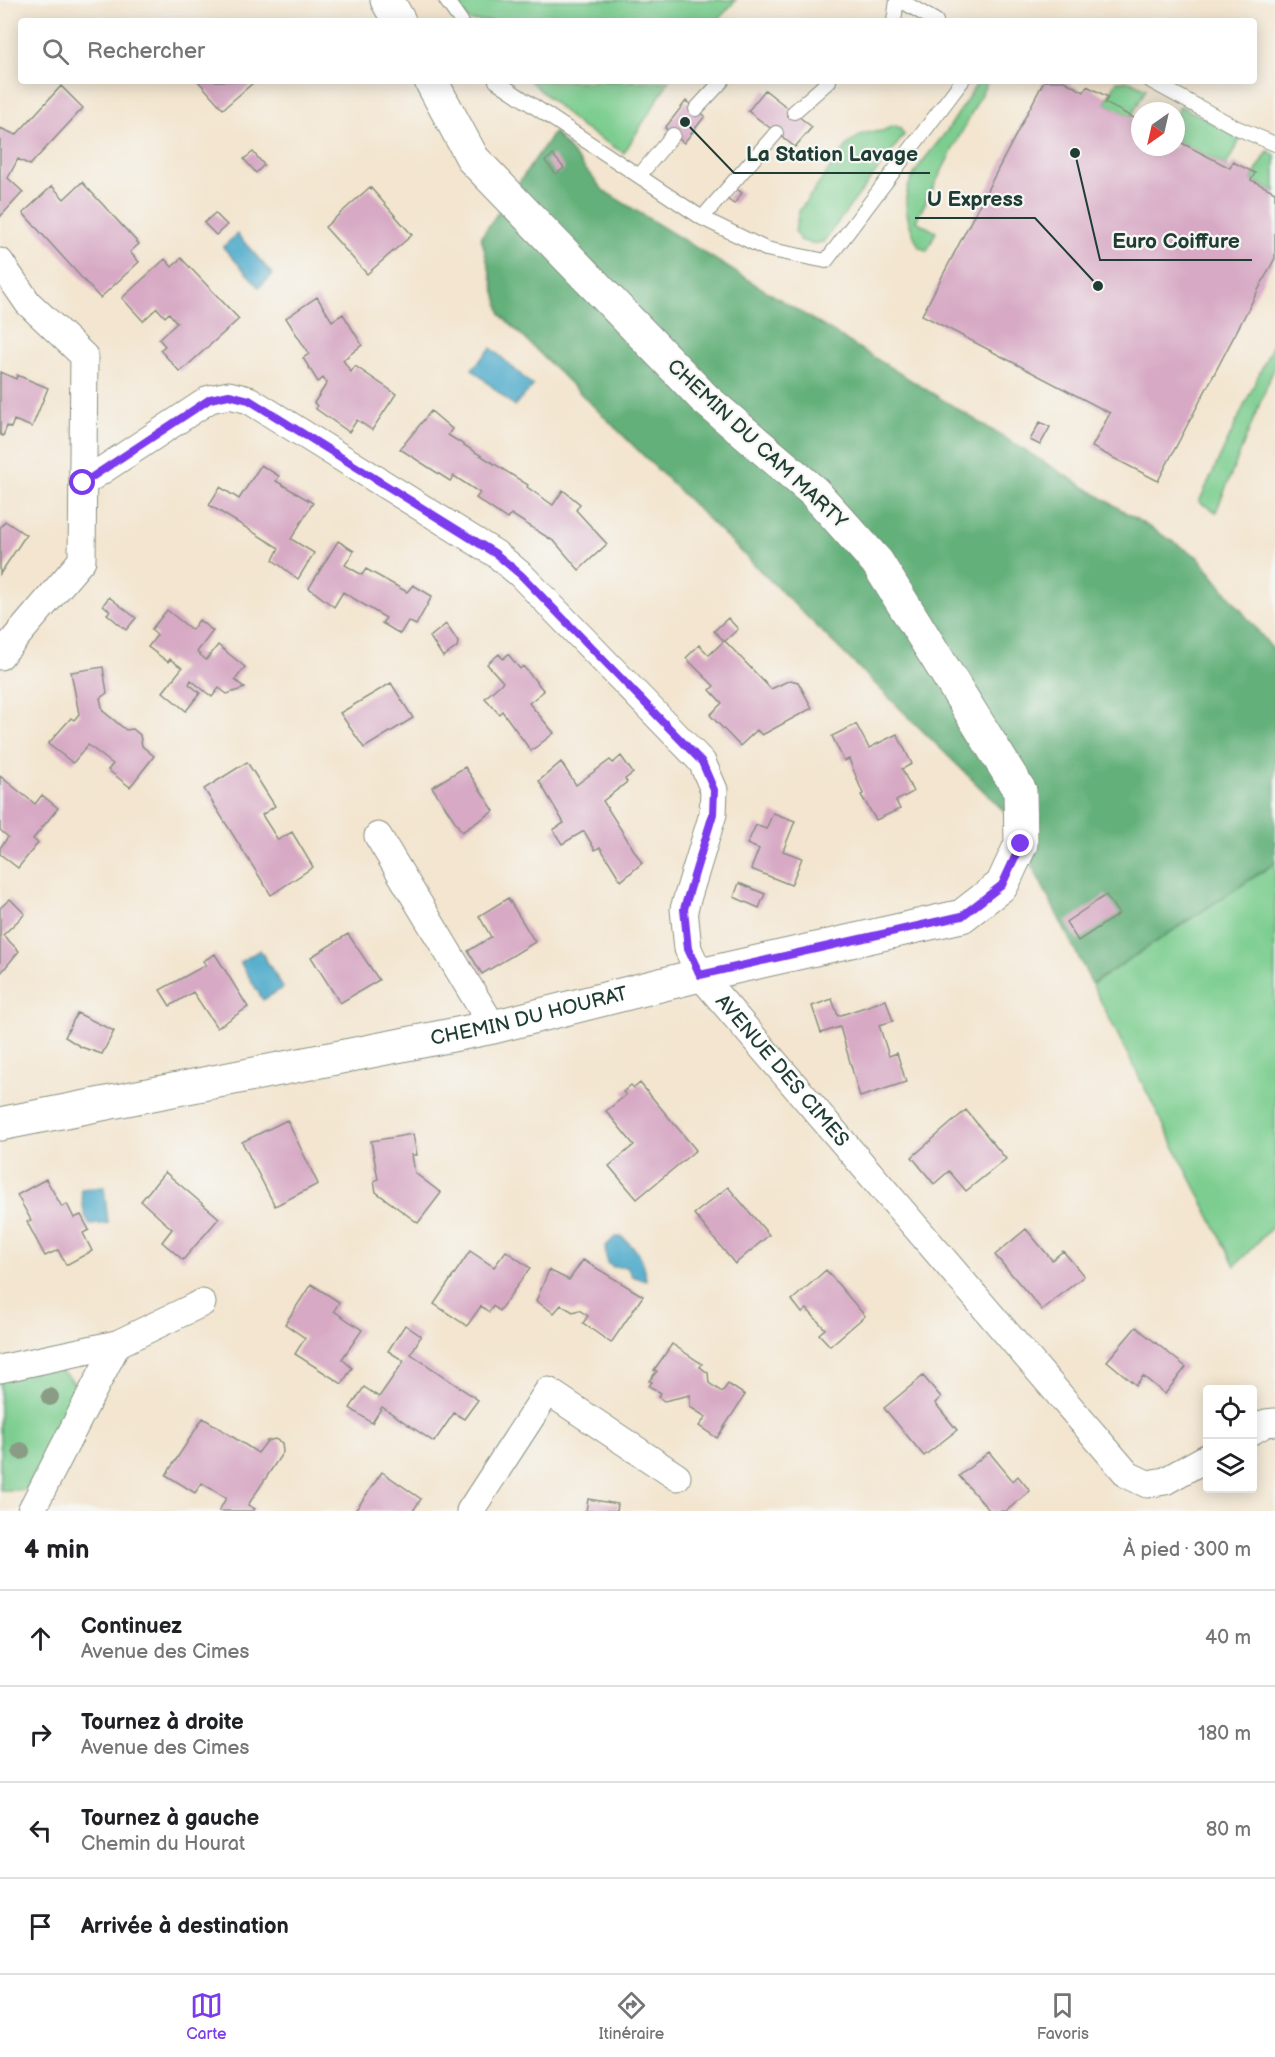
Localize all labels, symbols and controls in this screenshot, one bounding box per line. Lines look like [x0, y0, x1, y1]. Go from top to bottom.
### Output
search box [18, 18, 1257, 84]
icon: search [39, 35, 72, 68]
text: Rechercher [87, 38, 205, 65]
north arrow [1131, 102, 1185, 156]
callout: La Station Lavage [734, 134, 930, 173]
text: La Station Lavage [746, 142, 918, 167]
callout: U Express [915, 179, 1035, 218]
text: U Express [927, 187, 1023, 212]
callout: Euro Coiffure [1100, 221, 1252, 260]
text: Euro Coiffure [1112, 229, 1240, 254]
street label: CHEMIN DU CAM MARTY [662, 354, 852, 534]
route start [69, 469, 95, 495]
route end [1007, 830, 1033, 856]
street label: CHEMIN DU HOURAT [429, 982, 630, 1051]
street label: AVENUE DES CIMES [710, 990, 854, 1152]
map controls [1203, 1385, 1257, 1493]
button: locate [1203, 1385, 1257, 1439]
button: layers [1203, 1439, 1257, 1493]
text: 4 min [24, 1535, 89, 1566]
text: À pied · 300 m [1123, 1538, 1251, 1562]
text: Continuez [81, 1613, 182, 1640]
icon: ahead [24, 1622, 57, 1655]
text: 40 m [1205, 1626, 1251, 1650]
text: Avenue des Cimes [81, 1640, 249, 1664]
text: Tournez à droite [81, 1709, 244, 1736]
icon: right [24, 1718, 57, 1751]
text: 180 m [1198, 1722, 1251, 1746]
text: Avenue des Cimes [81, 1736, 249, 1760]
text: Tournez à gauche [81, 1805, 259, 1832]
icon: left [24, 1814, 57, 1847]
text: 80 m [1206, 1818, 1251, 1842]
text: Chemin du Hourat [81, 1832, 245, 1856]
icon: arrive [24, 1910, 57, 1943]
text: Arrivée à destination [81, 1913, 289, 1940]
tab: Carte [186, 1989, 226, 2044]
tab: Itinéraire [599, 1989, 664, 2044]
tab: Favoris [1037, 1989, 1089, 2044]

